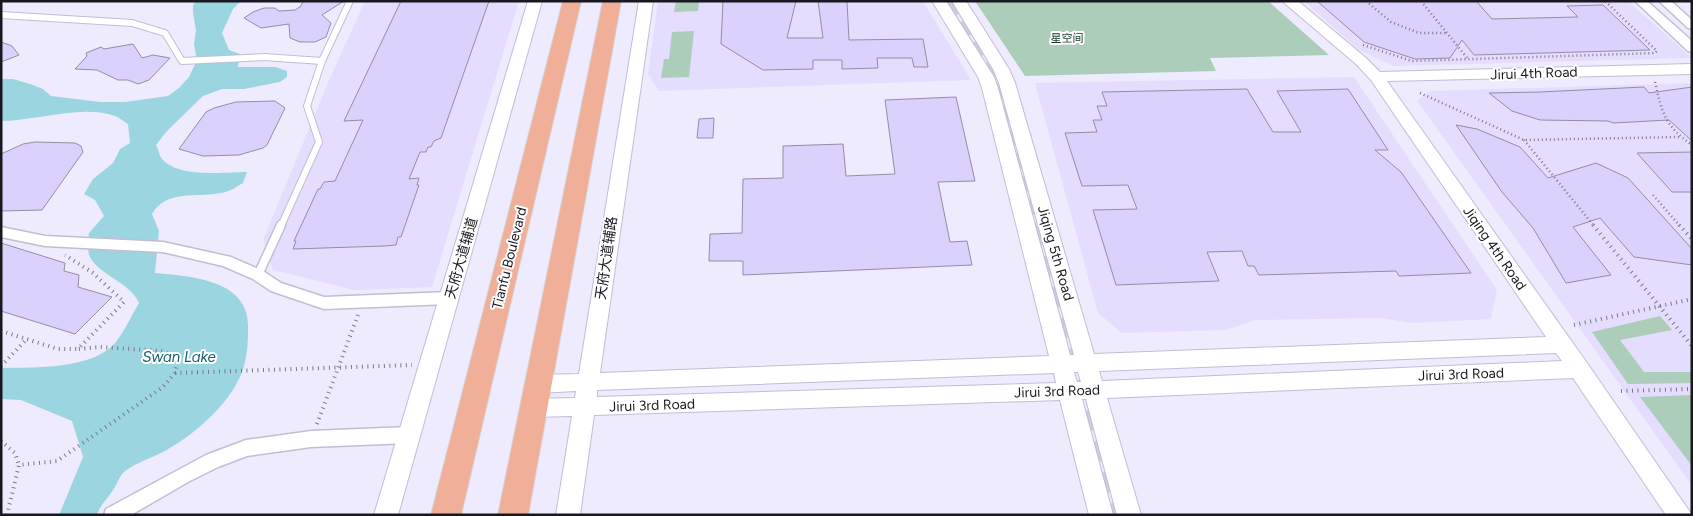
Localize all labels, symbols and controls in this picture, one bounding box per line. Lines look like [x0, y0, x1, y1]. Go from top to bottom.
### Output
park label: 星空间 [1051, 32, 1084, 45]
street label: Jirui 4th Road [1490, 63, 1578, 84]
street label: Jiqing 4th Road [1459, 203, 1530, 294]
street label: Jiqing 5th Road [1034, 204, 1077, 303]
street label: Tianfu Boulevard [489, 205, 530, 311]
street label: 天府大道辅道 [442, 215, 481, 301]
street label: 天府大道辅路 [592, 215, 621, 301]
water label: Swan Lake [142, 348, 216, 366]
street label: Jirui 3rd Road [1418, 365, 1504, 384]
street label: Jirui 3rd Road [1014, 382, 1100, 401]
street label: Jirui 3rd Road [609, 396, 695, 415]

